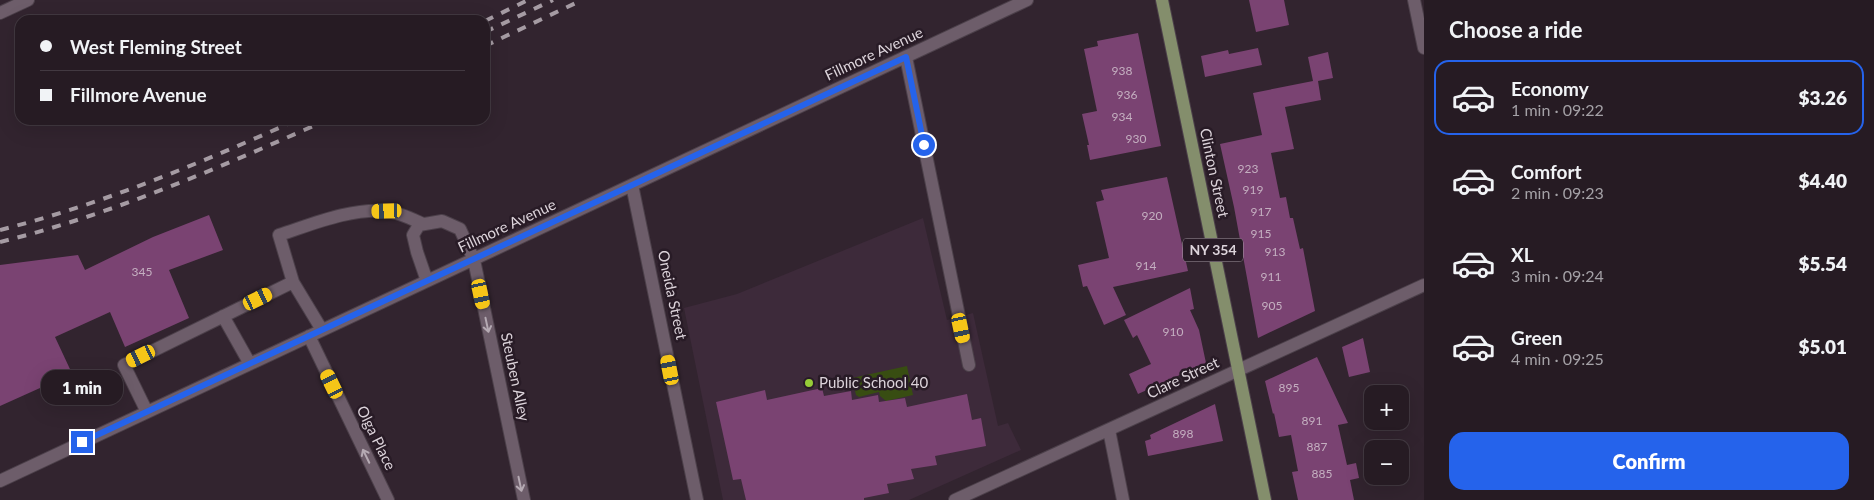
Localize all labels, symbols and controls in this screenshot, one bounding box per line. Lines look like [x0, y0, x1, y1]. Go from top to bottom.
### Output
text: Choose a ride [1449, 16, 1583, 43]
street label: Fillmore Avenue [822, 22, 926, 84]
text: West Fleming Street [70, 35, 242, 58]
house number: 938 [1112, 63, 1132, 78]
icon: car [1451, 75, 1496, 120]
text: Economy [1511, 77, 1589, 100]
text: Fillmore Avenue [70, 83, 207, 106]
text: $3.26 [1798, 86, 1847, 109]
house number: 936 [1117, 87, 1137, 102]
text: 1 min · 09:22 [1511, 100, 1604, 119]
house number: 934 [1112, 109, 1132, 124]
street label: Clinton Street [1197, 126, 1233, 220]
house number: 930 [1126, 131, 1146, 146]
route start [913, 134, 935, 156]
icon: car [1451, 158, 1496, 203]
text: Comfort [1511, 160, 1582, 183]
house number: 923 [1238, 161, 1258, 176]
text: $4.40 [1798, 169, 1847, 192]
house number: 919 [1243, 182, 1263, 197]
text: 2 min · 09:23 [1511, 183, 1604, 202]
street label: Fillmore Avenue [455, 194, 559, 256]
car [371, 203, 402, 219]
house number: 917 [1251, 204, 1271, 219]
house number: 920 [1142, 208, 1162, 223]
house number: 915 [1251, 226, 1271, 241]
road number: NY 354 [1183, 238, 1243, 262]
icon: car [1451, 241, 1496, 286]
text: XL [1511, 243, 1534, 266]
house number: 913 [1265, 244, 1285, 259]
street label: Oneida Street [655, 248, 691, 342]
text: $5.54 [1798, 252, 1847, 275]
house number: 914 [1136, 258, 1156, 273]
house number: 345 [132, 264, 152, 279]
text: 3 min · 09:24 [1511, 266, 1604, 285]
house number: 911 [1261, 269, 1281, 284]
car [470, 278, 491, 310]
car [241, 286, 274, 312]
house number: 905 [1262, 298, 1282, 313]
car [950, 312, 971, 344]
one-way arrow [483, 316, 493, 332]
house number: 910 [1163, 324, 1183, 339]
icon: car [1451, 324, 1496, 369]
text: Green [1511, 326, 1562, 349]
street label: Steuben Alley [498, 331, 534, 423]
text: $5.01 [1798, 335, 1847, 358]
car [124, 343, 157, 369]
text: 4 min · 09:25 [1511, 349, 1604, 368]
street label: Clare Street [1144, 352, 1222, 402]
car [659, 354, 680, 386]
car [318, 367, 345, 401]
callout: 1 min [41, 370, 123, 404]
place label: Public School 40 [819, 373, 929, 391]
marker: Public School 40 [803, 377, 815, 389]
text: 1 min [62, 378, 102, 397]
house number: 895 [1279, 380, 1299, 395]
map controls [1364, 385, 1409, 485]
button: + [1364, 385, 1409, 430]
street label: Olga Place [354, 402, 400, 473]
house number: 891 [1302, 413, 1322, 428]
house number: 898 [1173, 426, 1193, 441]
route end [71, 431, 93, 453]
button: Confirm [1449, 432, 1849, 490]
house number: 887 [1307, 439, 1327, 454]
button: − [1364, 440, 1409, 485]
one-way arrow [361, 449, 371, 464]
house number: 885 [1312, 466, 1332, 481]
one-way arrow [516, 475, 525, 491]

